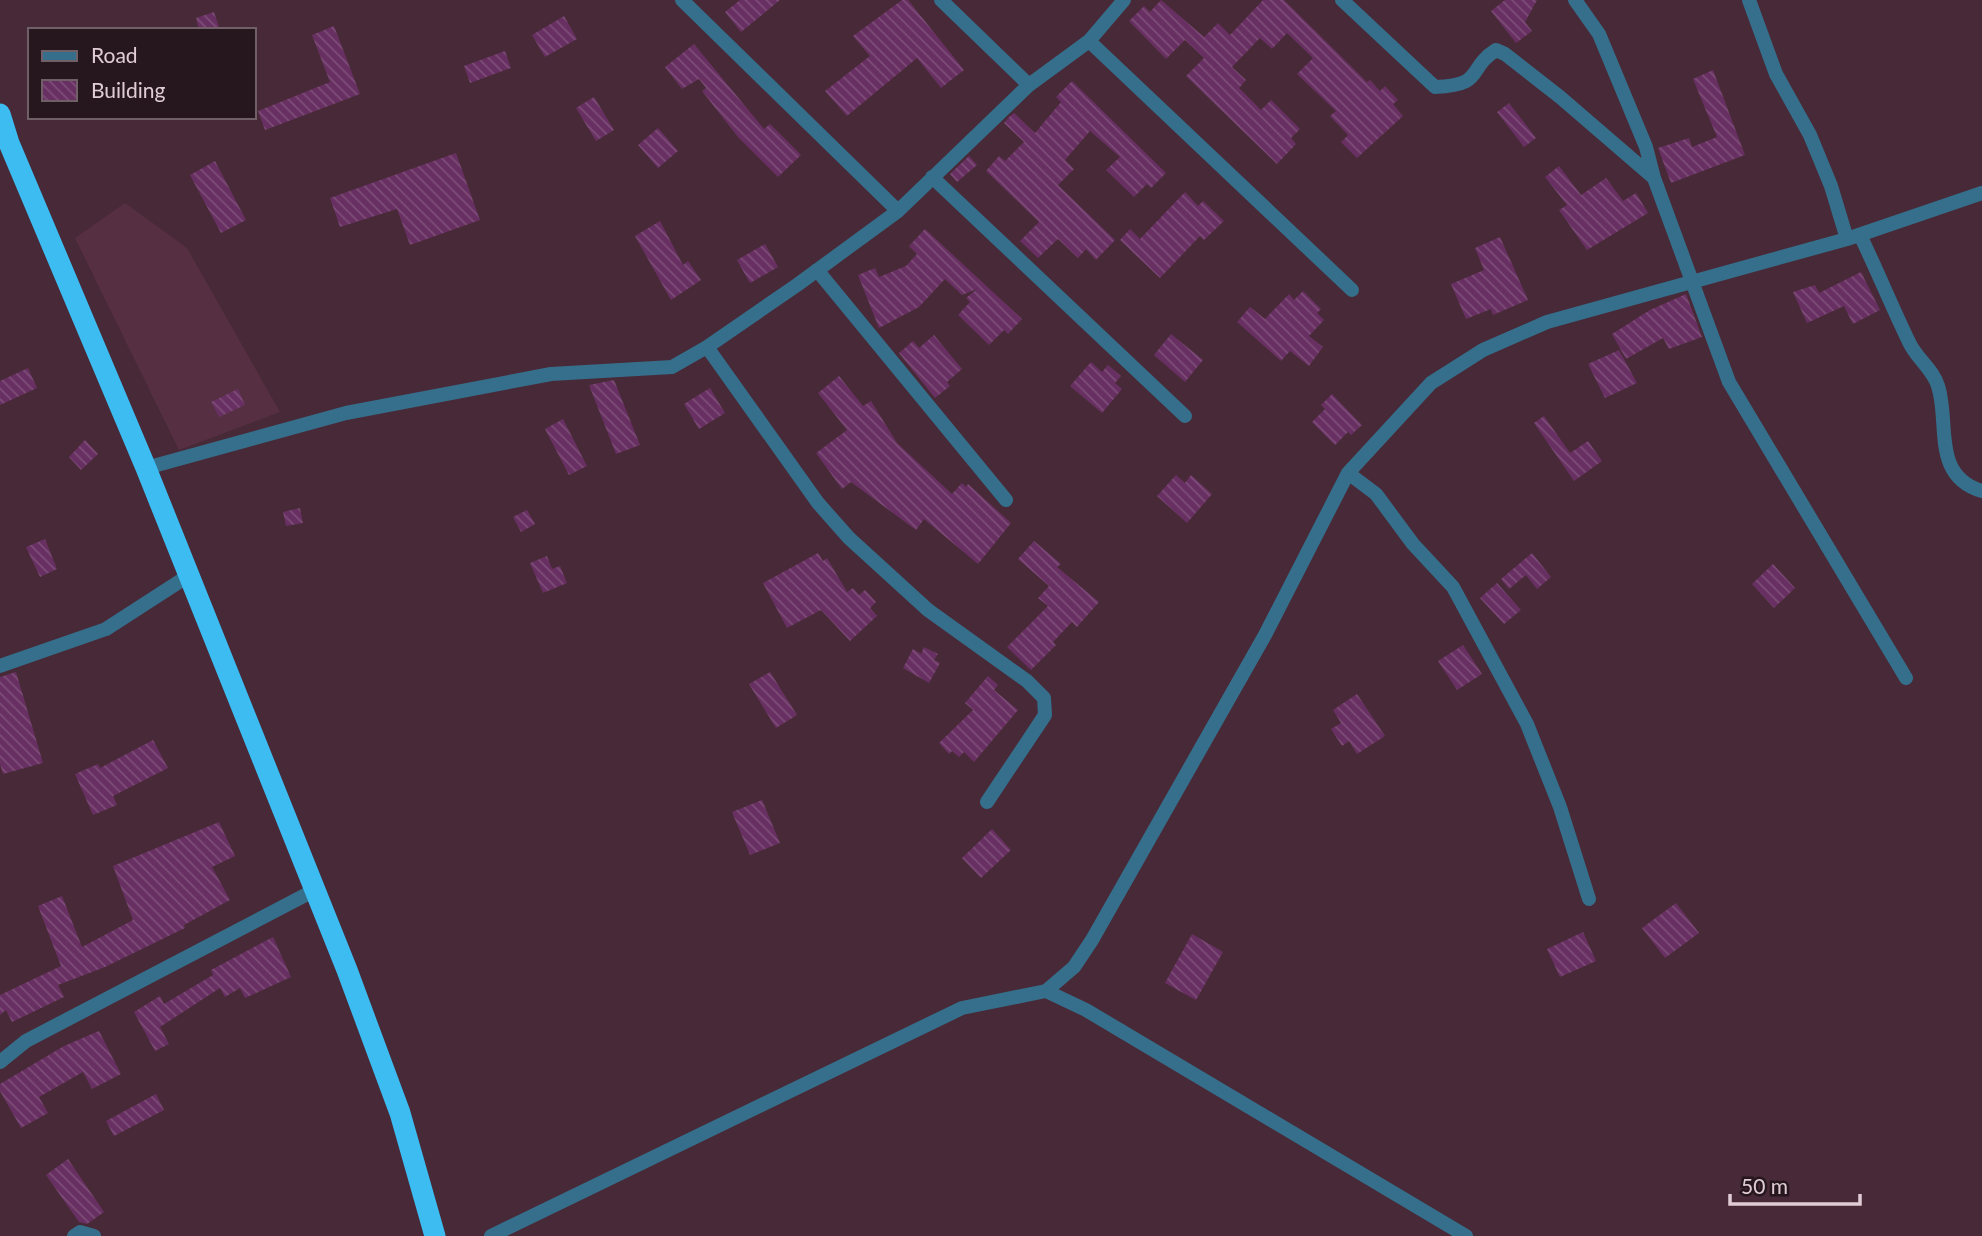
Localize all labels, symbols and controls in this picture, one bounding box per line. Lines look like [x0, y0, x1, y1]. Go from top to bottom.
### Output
legend [28, 28, 256, 119]
text: Road [91, 42, 138, 67]
text: Building [91, 77, 166, 102]
scale bar [1730, 1162, 1860, 1206]
text: 50 m [1741, 1173, 1788, 1198]

